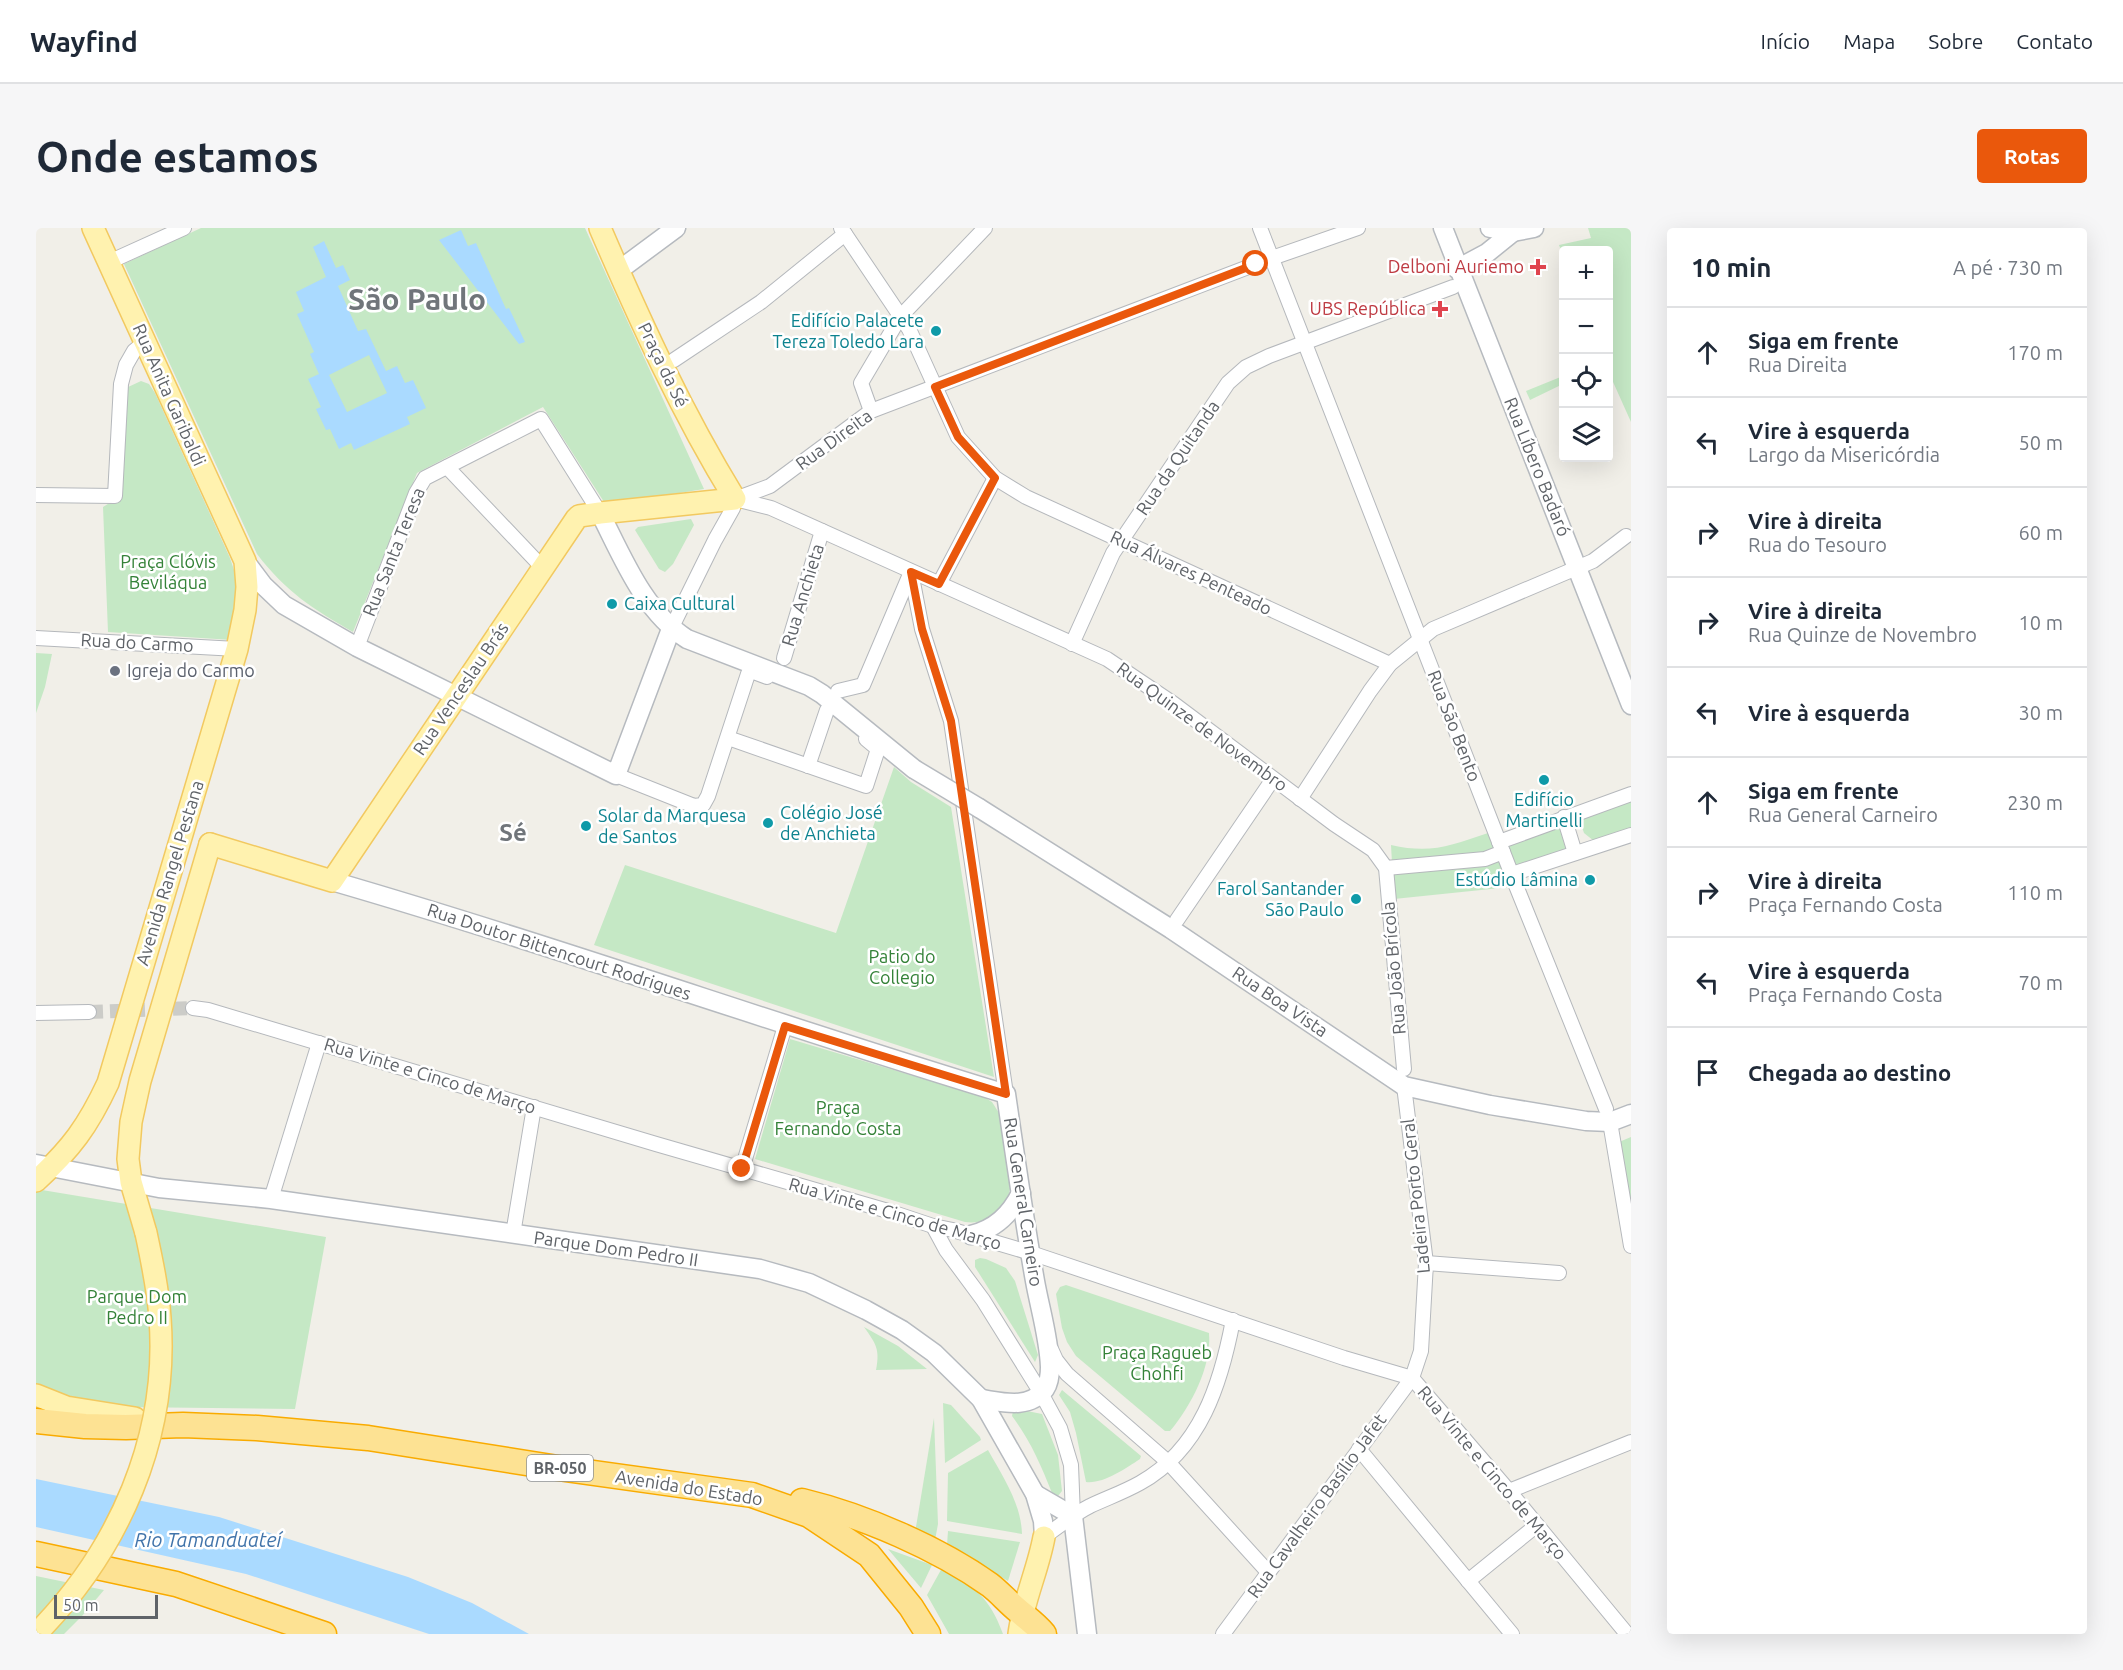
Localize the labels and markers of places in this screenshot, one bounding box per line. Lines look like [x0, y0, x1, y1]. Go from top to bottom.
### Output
place label: Delboni Auriemo [1388, 256, 1524, 276]
marker: Delboni Auriemo [1529, 258, 1547, 276]
place label: UBS República [1310, 298, 1426, 318]
marker: UBS República [1431, 300, 1449, 318]
place label: Edifício Palacete Tereza Toledo Lara [773, 310, 924, 351]
marker: Edifício Palacete Tereza Toledo Lara [929, 324, 943, 338]
place label: Caixa Cultural [624, 593, 735, 613]
marker: Caixa Cultural [605, 597, 619, 611]
place label: Igreja do Carmo [127, 660, 255, 680]
marker: Igreja do Carmo [108, 664, 122, 678]
marker: Edifício Martinelli [1537, 773, 1551, 787]
place label: Edifício Martinelli [1505, 789, 1583, 830]
place label: Colégio José de Anchieta [780, 802, 883, 843]
place label: Solar da Marquesa de Santos [598, 805, 746, 846]
marker: Colégio José de Anchieta [761, 816, 775, 830]
marker: Solar da Marquesa de Santos [579, 819, 593, 833]
place label: Estúdio Lâmina [1455, 869, 1578, 889]
marker: Estúdio Lâmina [1583, 873, 1597, 887]
place label: Farol Santander São Paulo [1217, 878, 1344, 919]
marker: Farol Santander São Paulo [1349, 892, 1363, 906]

